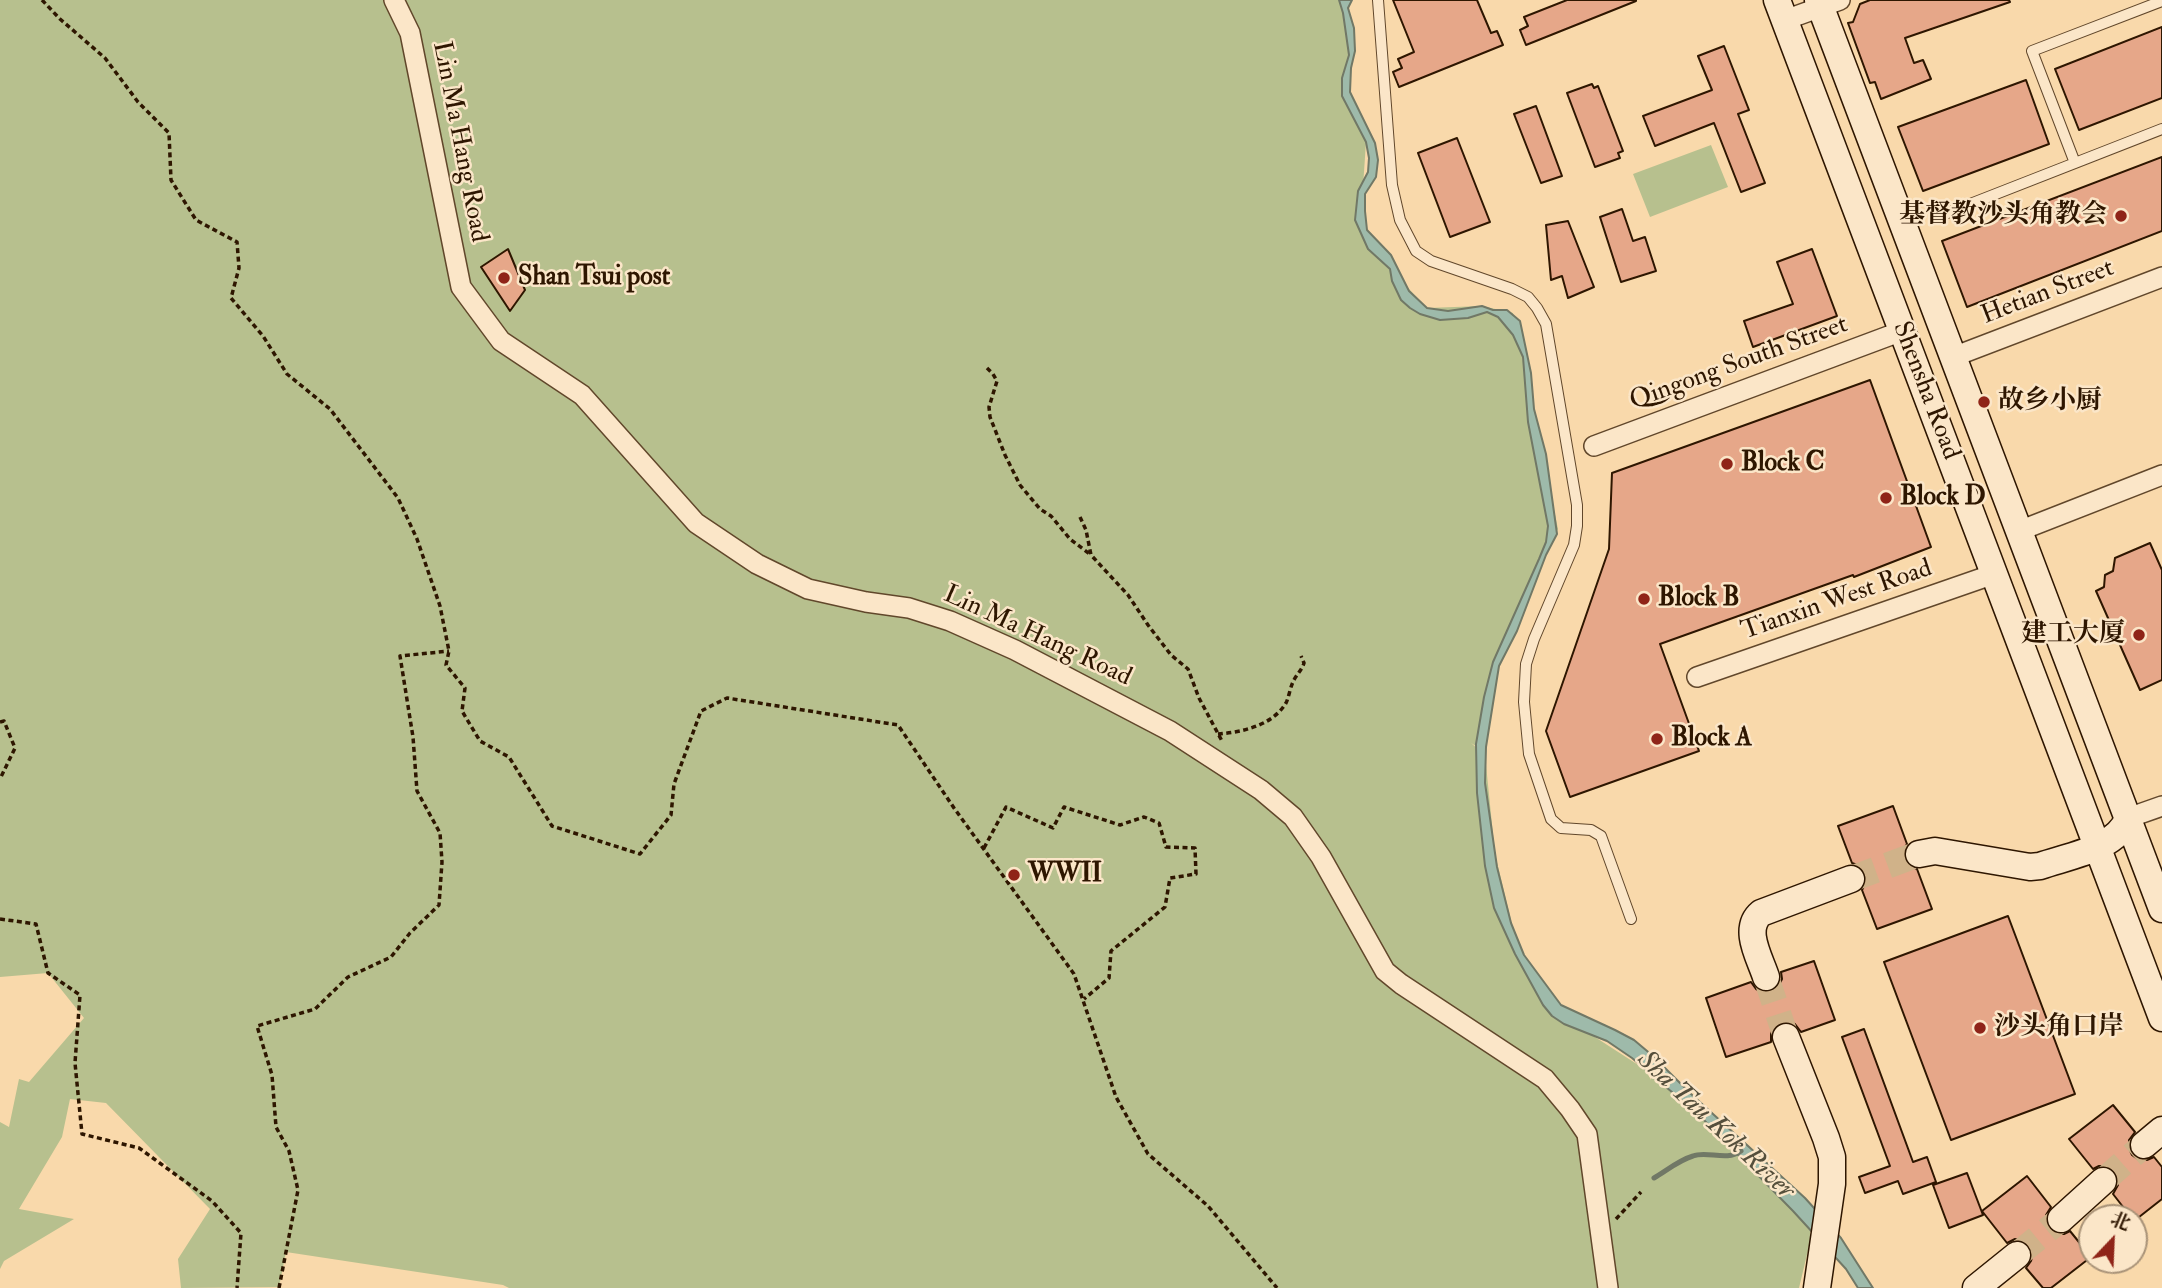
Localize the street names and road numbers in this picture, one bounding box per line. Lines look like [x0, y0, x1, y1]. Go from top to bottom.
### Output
street label: Lin Ma Hang Road [424, 39, 494, 245]
street label: Hetian Street [1977, 253, 2119, 333]
street label: Qingong South Street [1626, 310, 1852, 418]
street label: Shensha Road [1884, 318, 1966, 464]
street label: Tianxin West Road [1738, 554, 1936, 648]
street label: Lin Ma Hang Road [938, 580, 1136, 694]

